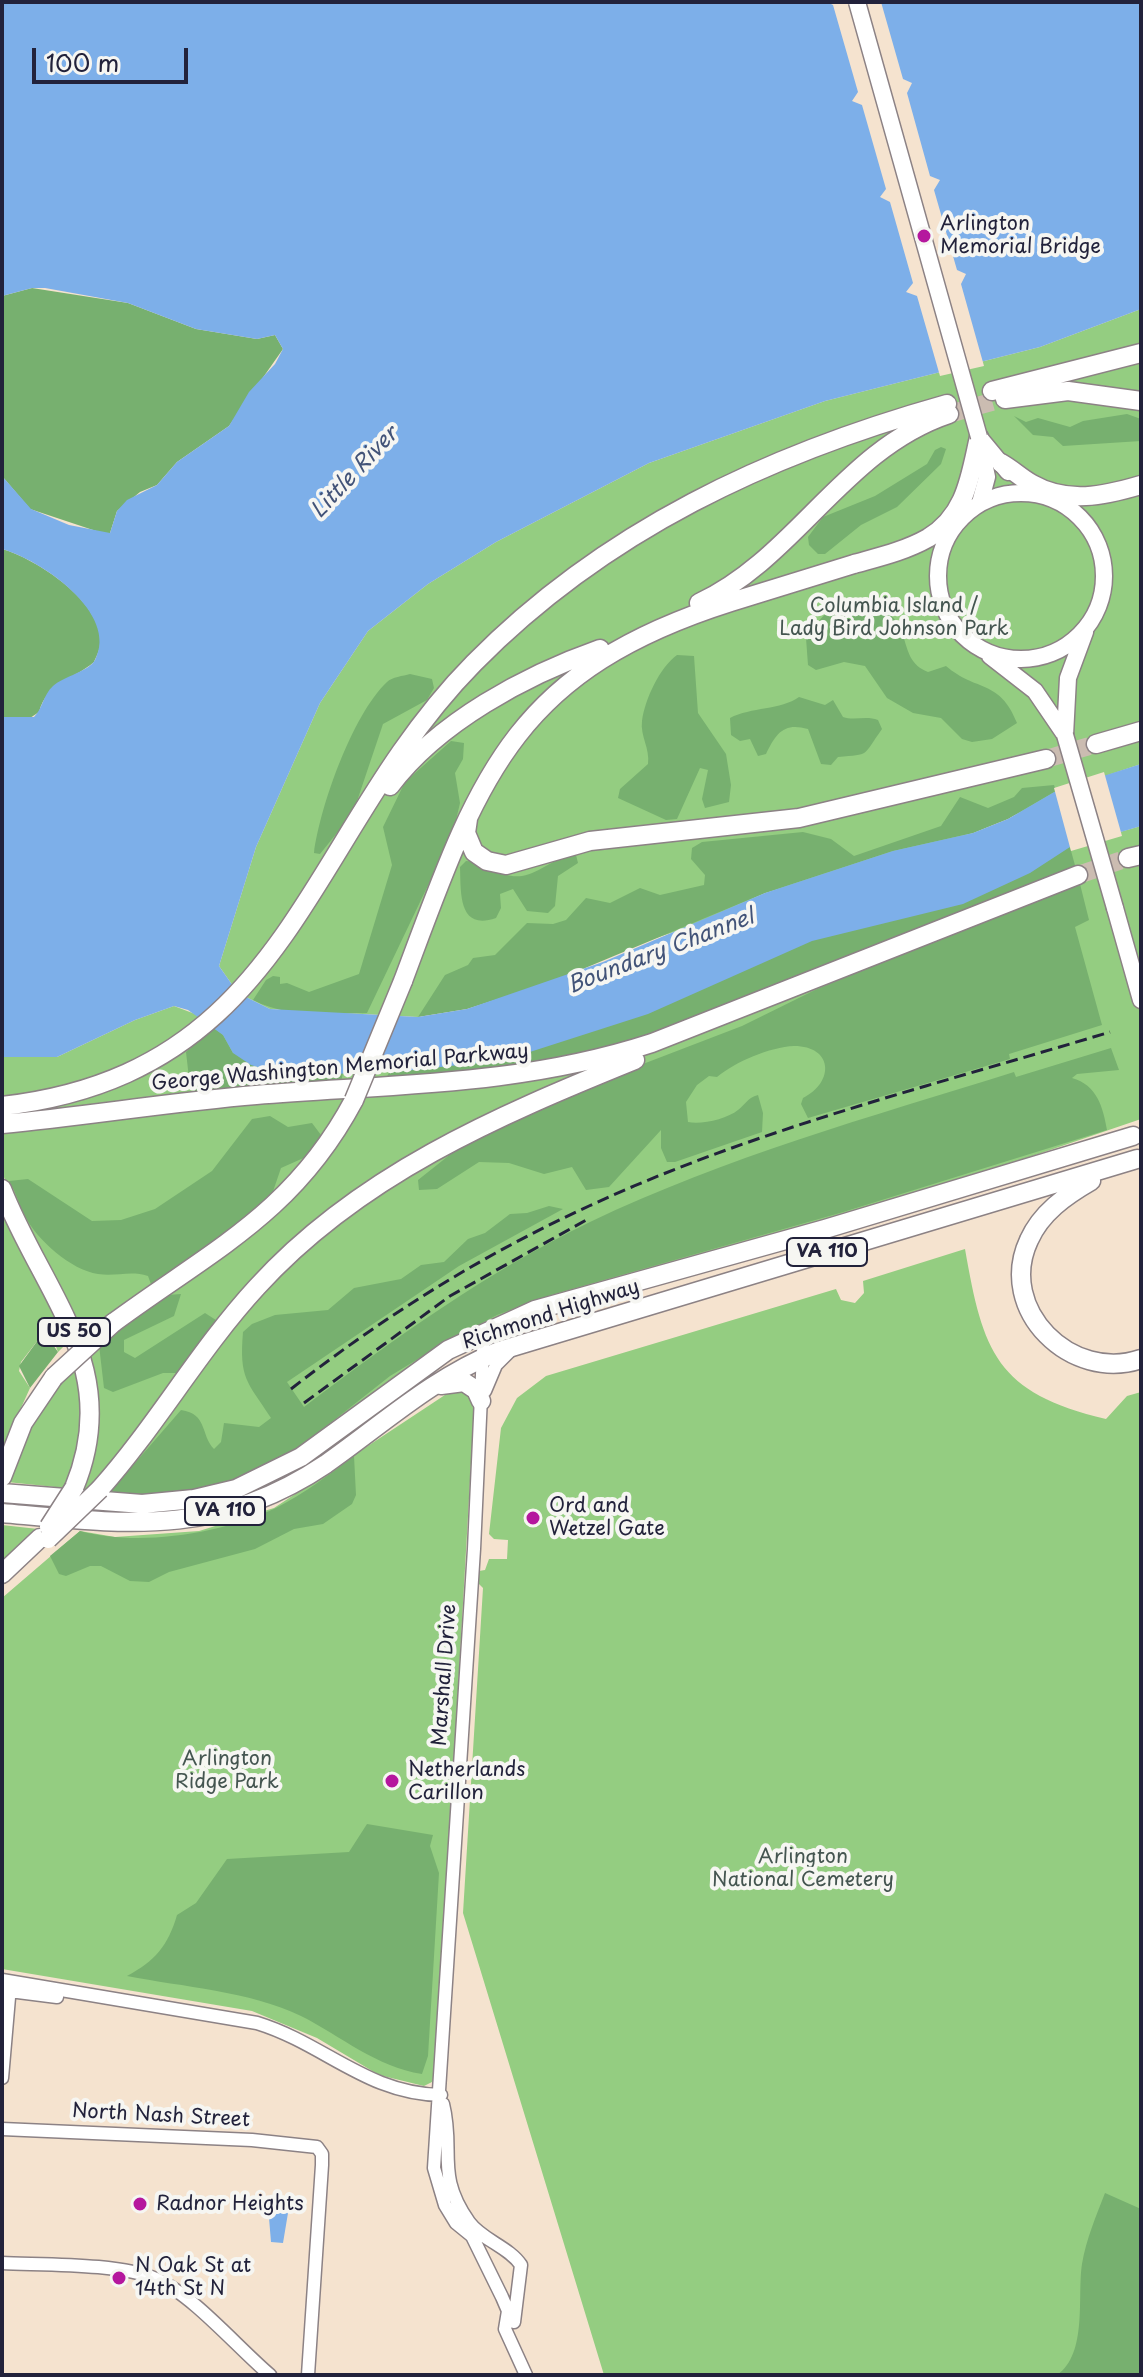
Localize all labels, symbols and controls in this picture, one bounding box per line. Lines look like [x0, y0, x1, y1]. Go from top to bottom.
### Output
scale bar [36, 32, 192, 82]
text: 100 m [46, 44, 119, 80]
place label: Arlington Memorial Bridge [940, 212, 1101, 259]
marker: Arlington Memorial Bridge [915, 227, 933, 245]
water label: Little River [306, 422, 404, 524]
park label: Columbia Island / Lady Bird Johnson Park [779, 594, 1009, 641]
water label: Boundary Channel [564, 904, 758, 1000]
street label: George Washington Memorial Parkway [151, 1040, 529, 1096]
road number: VA 110 [787, 1238, 867, 1266]
street label: Richmond Highway [459, 1275, 643, 1355]
road number: US 50 [38, 1318, 110, 1346]
place label: Ord and Wetzel Gate [549, 1494, 665, 1541]
road number: VA 110 [185, 1497, 265, 1525]
marker: Ord and Wetzel Gate [524, 1509, 542, 1527]
street label: Marshall Drive [428, 1603, 462, 1747]
park label: Arlington Ridge Park [175, 1747, 279, 1794]
place label: Netherlands Carillon [408, 1758, 525, 1805]
marker: Netherlands Carillon [383, 1772, 401, 1790]
park label: Arlington National Cemetery [712, 1845, 894, 1892]
street label: North Nash Street [71, 2099, 251, 2133]
place label: Radnor Heights [156, 2192, 304, 2216]
marker: Radnor Heights [131, 2195, 149, 2213]
place label: N Oak St at 14th St N [135, 2254, 251, 2301]
marker: N Oak St at 14th St N [110, 2269, 128, 2287]

